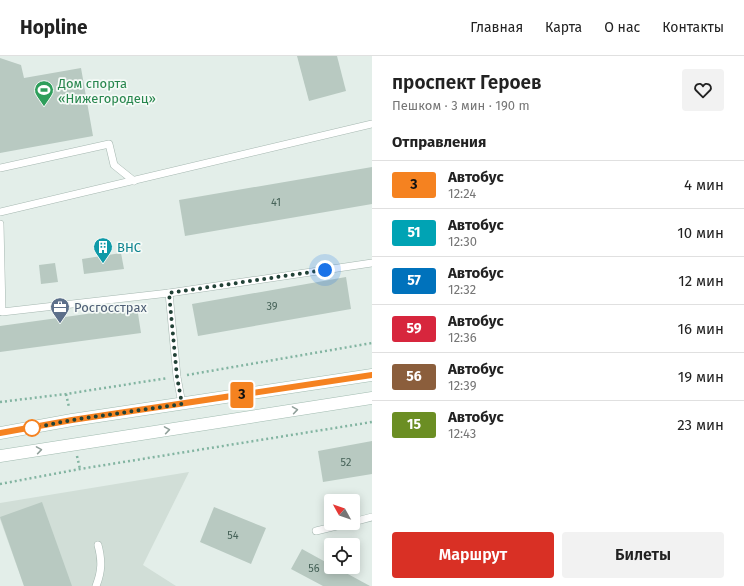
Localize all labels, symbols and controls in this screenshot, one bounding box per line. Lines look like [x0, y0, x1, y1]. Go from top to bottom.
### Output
text: Hopline [20, 16, 88, 39]
text: Главная [470, 19, 523, 36]
text: Карта [545, 19, 582, 36]
text: О нас [604, 19, 640, 36]
text: Контакты [662, 19, 724, 36]
button: heart [682, 69, 724, 111]
text: проспект Героев [392, 71, 542, 94]
place label: Дом спорта «Нижегородец» [57, 76, 156, 106]
sports icon: Дом спорта «Нижегородец» [33, 79, 55, 107]
text: Пешком · 3 мин · 190 m [392, 98, 530, 113]
text: Отправления [392, 133, 486, 151]
text: Автобус [448, 168, 504, 186]
text: 3 [410, 176, 418, 193]
text: 4 мин [684, 176, 724, 194]
text: 12:24 [448, 186, 476, 201]
house number: 41 [271, 196, 281, 209]
text: Автобус [448, 216, 504, 234]
text: 51 [407, 224, 421, 241]
text: 10 мин [677, 224, 724, 242]
text: 12:30 [448, 234, 477, 249]
building icon: ВНС [92, 236, 114, 264]
place label: ВНС [117, 240, 142, 255]
your location [315, 260, 335, 280]
text: Автобус [448, 264, 504, 282]
text: 57 [407, 272, 421, 289]
text: 12 мин [678, 272, 724, 290]
text: 12:32 [448, 282, 476, 297]
office icon: Росгосстрах [49, 296, 71, 324]
place label: Росгосстрах [74, 300, 148, 315]
house number: 39 [266, 300, 278, 313]
text: Автобус [448, 312, 504, 330]
text: 59 [406, 320, 422, 337]
text: 16 мин [678, 320, 724, 338]
text: 12:36 [448, 330, 477, 345]
text: Автобус [448, 360, 504, 378]
text: 56 [406, 368, 422, 385]
text: 19 мин [678, 368, 724, 386]
text: 12:39 [448, 378, 476, 393]
line badge: 3 [229, 382, 255, 408]
text: 3 [238, 386, 246, 403]
one-way arrow [292, 406, 299, 415]
text: Автобус [448, 408, 504, 426]
text: 15 [407, 416, 421, 433]
text: 23 мин [677, 416, 724, 434]
unlabelled marker [23, 419, 41, 437]
one-way arrow [164, 426, 170, 435]
text: 12:43 [448, 426, 476, 441]
one-way arrow [35, 446, 42, 455]
house number: 52 [341, 456, 351, 469]
north arrow [324, 494, 360, 530]
map controls [324, 494, 360, 574]
house number: 54 [227, 529, 239, 542]
button: Маршрут [392, 532, 554, 578]
button: Билеты [562, 532, 724, 578]
button: locate [324, 538, 360, 574]
house number: 56 [308, 562, 320, 575]

